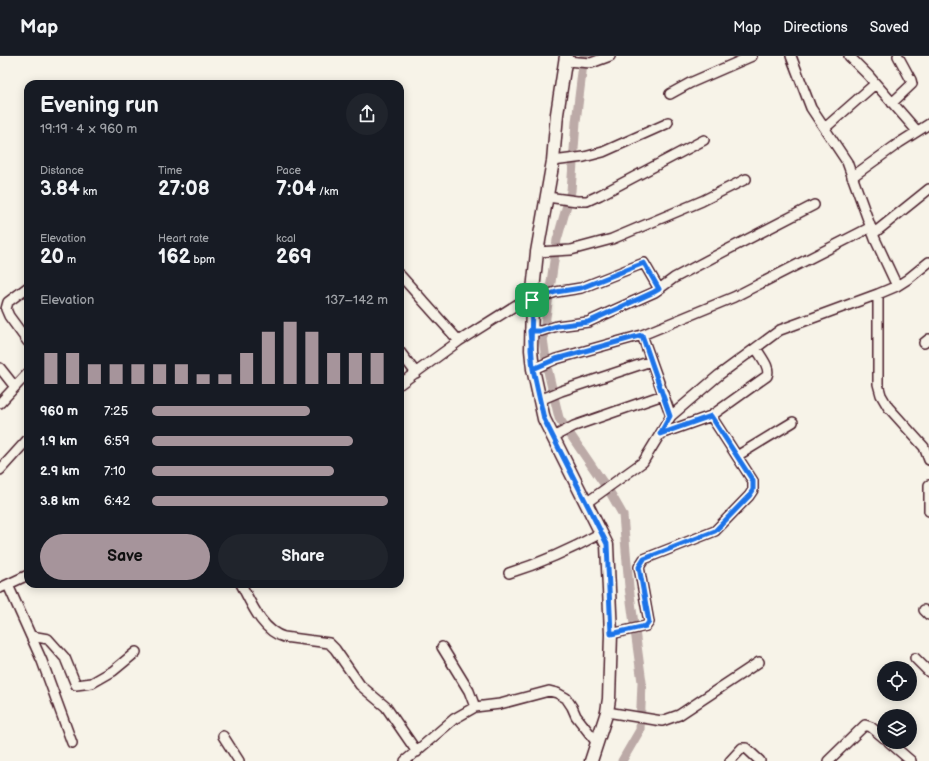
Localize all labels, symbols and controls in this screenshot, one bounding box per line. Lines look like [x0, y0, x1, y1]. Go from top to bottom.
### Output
text: Map [20, 16, 58, 39]
text: Map [733, 19, 761, 36]
text: Directions [783, 19, 848, 36]
text: Saved [870, 19, 909, 36]
text: Evening run [40, 92, 159, 119]
button: share [346, 93, 388, 135]
text: 19:19 · 4 × 960 m [40, 121, 137, 137]
text: Distance [40, 164, 84, 177]
text: Time [158, 164, 182, 177]
text: Pace [276, 164, 301, 177]
text: 3.84 [40, 177, 80, 201]
text: 27:08 [158, 177, 210, 201]
text: 7:04 [276, 177, 316, 201]
text: km [80, 185, 97, 198]
text: /km [316, 185, 339, 198]
text: Elevation [40, 232, 86, 245]
text: Heart rate [158, 232, 209, 245]
text: kcal [276, 232, 296, 245]
text: 20 [40, 245, 64, 269]
text: 162 [158, 245, 191, 269]
text: 269 [276, 245, 312, 269]
text: m [64, 253, 76, 266]
text: bpm [191, 253, 215, 266]
pin [515, 283, 549, 317]
icon: arrive [521, 289, 543, 311]
text: Elevation [40, 292, 94, 308]
text: 137–142 m [325, 292, 388, 308]
text: 960 m [40, 403, 78, 419]
text: 7:25 [104, 403, 128, 419]
text: 1.9 km [40, 433, 77, 449]
text: 6:59 [104, 433, 130, 449]
text: 2.9 km [40, 463, 80, 479]
text: 7:10 [104, 463, 126, 479]
text: 3.8 km [40, 493, 80, 509]
text: 6:42 [104, 493, 130, 509]
button: Save [40, 534, 210, 580]
button: Share [218, 534, 388, 580]
map controls [877, 661, 917, 749]
button: locate [877, 661, 917, 701]
button: layers [877, 709, 917, 749]

